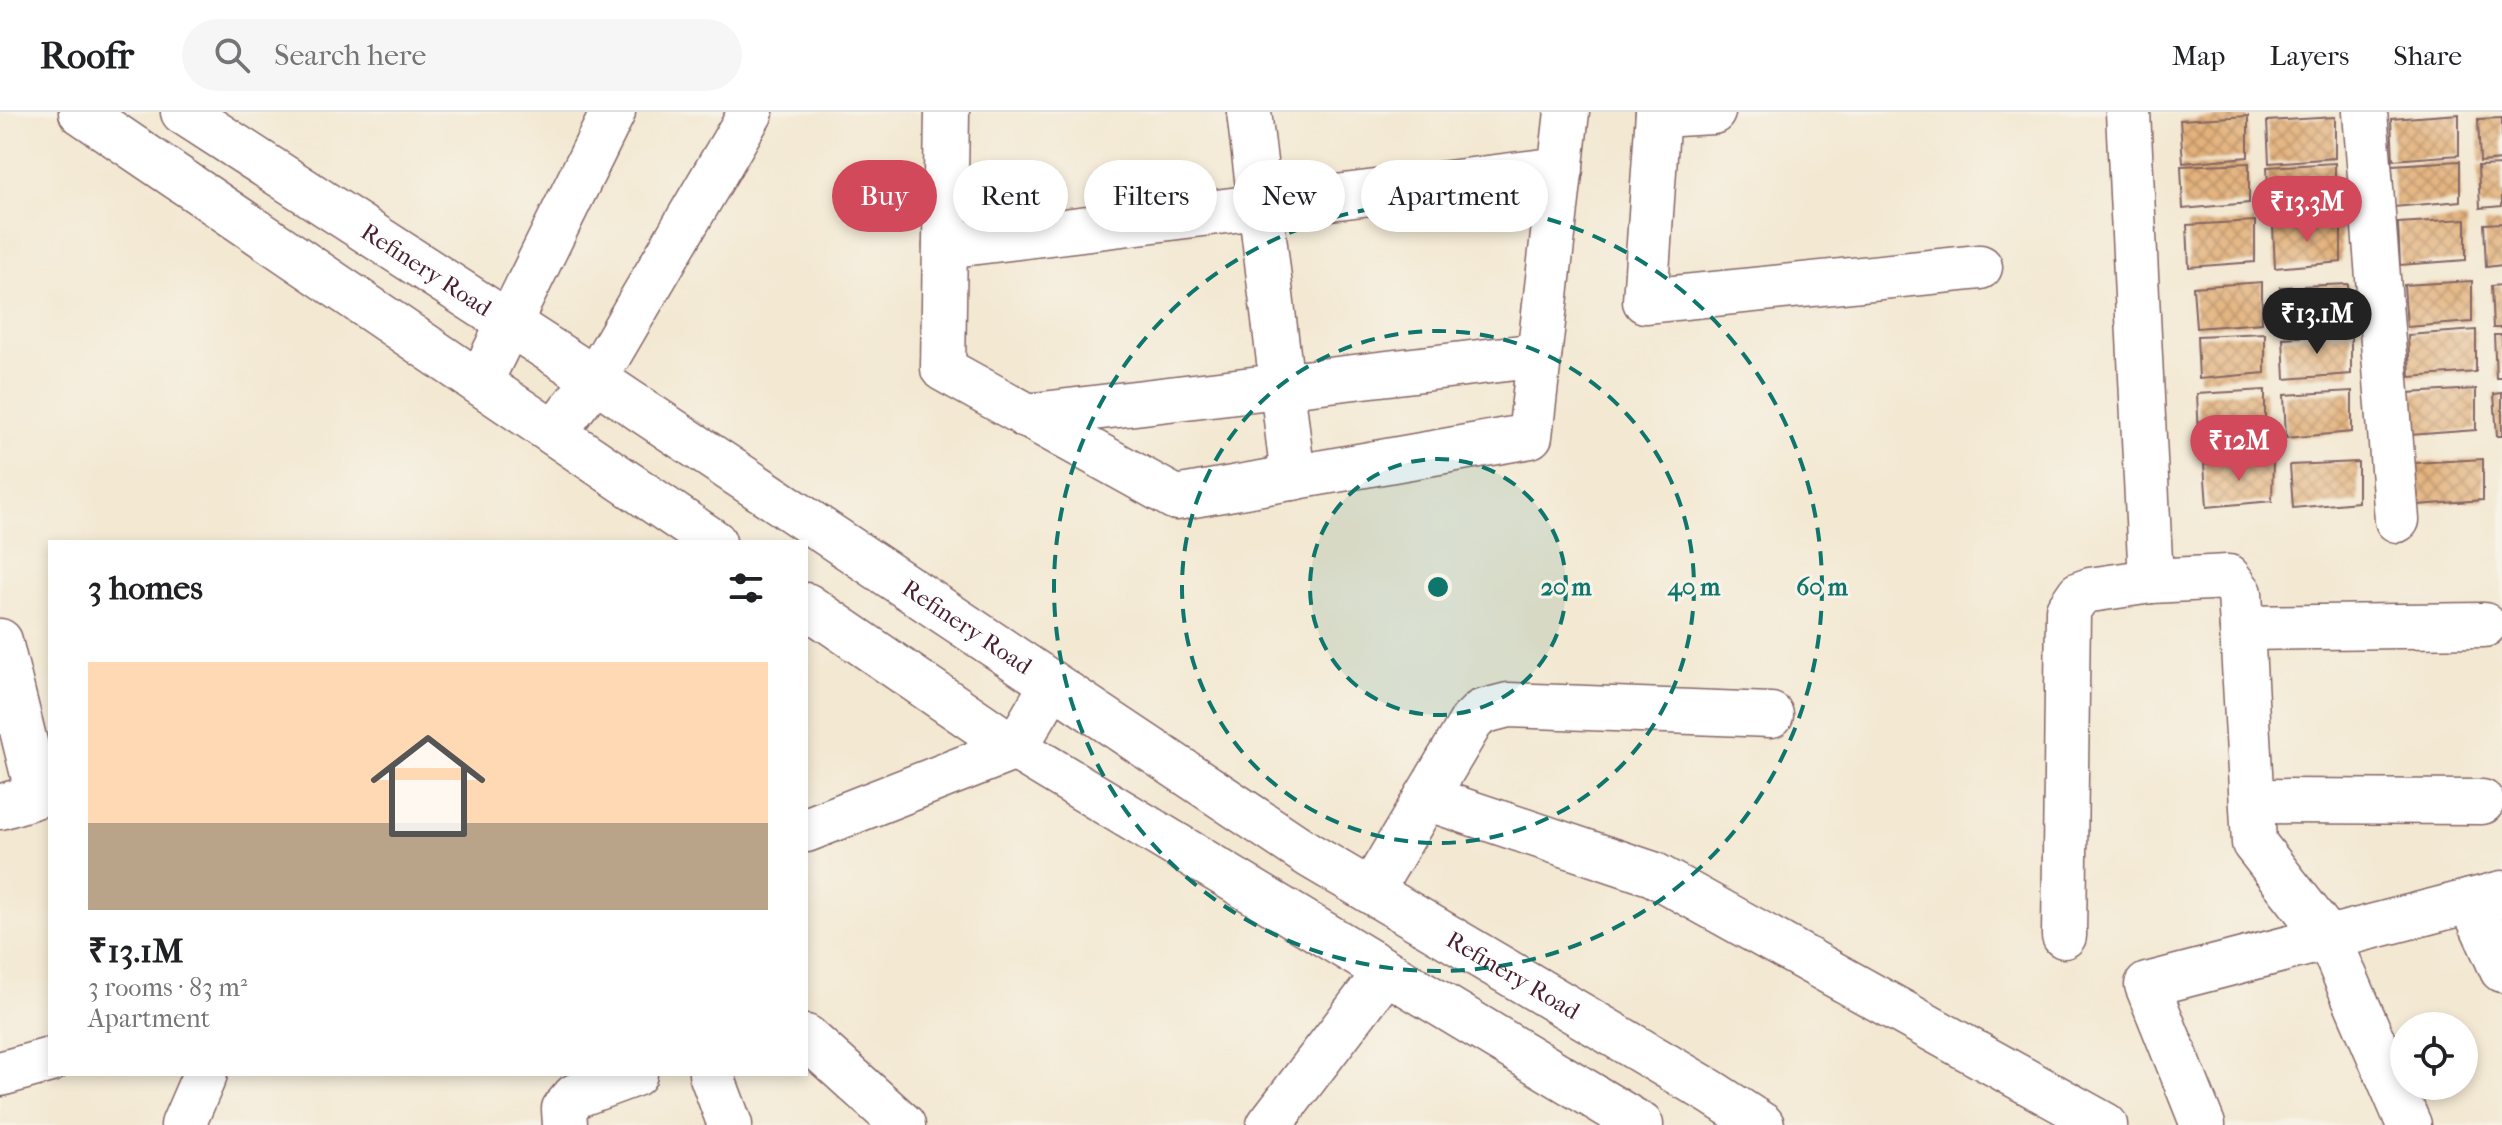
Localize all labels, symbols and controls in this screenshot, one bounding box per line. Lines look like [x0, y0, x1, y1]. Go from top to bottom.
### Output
search box [182, 19, 742, 91]
text: Roofr [40, 33, 134, 78]
icon: search [210, 33, 254, 77]
text: Search here [274, 38, 426, 73]
text: Map [2172, 39, 2225, 72]
text: Layers [2269, 39, 2349, 72]
text: Share [2393, 39, 2462, 72]
chip: Buy [832, 160, 937, 232]
chip: Rent [953, 160, 1068, 232]
chip: Filters [1084, 160, 1217, 232]
chip: New [1233, 160, 1345, 232]
chip: Apartment [1361, 160, 1548, 232]
pin: ₹13.3M [2242, 176, 2372, 244]
text: ₹13.3M [2270, 186, 2344, 217]
street label: Refinery Road [356, 217, 498, 323]
pin: ₹13.1M [2252, 288, 2382, 356]
text: ₹13.1M [2281, 298, 2353, 329]
pin: ₹12M [2192, 415, 2286, 483]
text: ₹12M [2208, 425, 2270, 456]
icon: filters [724, 566, 768, 610]
text: 3 homes [88, 568, 203, 608]
centre of rings [1424, 573, 1452, 601]
text: 20 m [1541, 573, 1592, 601]
text: 40 m [1667, 573, 1721, 602]
text: 60 m [1796, 573, 1849, 601]
street label: Refinery Road [897, 574, 1038, 681]
icon: home [356, 714, 500, 858]
street label: Refinery Road [1442, 925, 1585, 1026]
text: ₹13.1M [88, 931, 183, 971]
text: 3 rooms · 83 m² [88, 972, 247, 1003]
text: Apartment [88, 1003, 210, 1034]
map controls [2390, 1012, 2478, 1100]
button: locate [2390, 1012, 2478, 1100]

